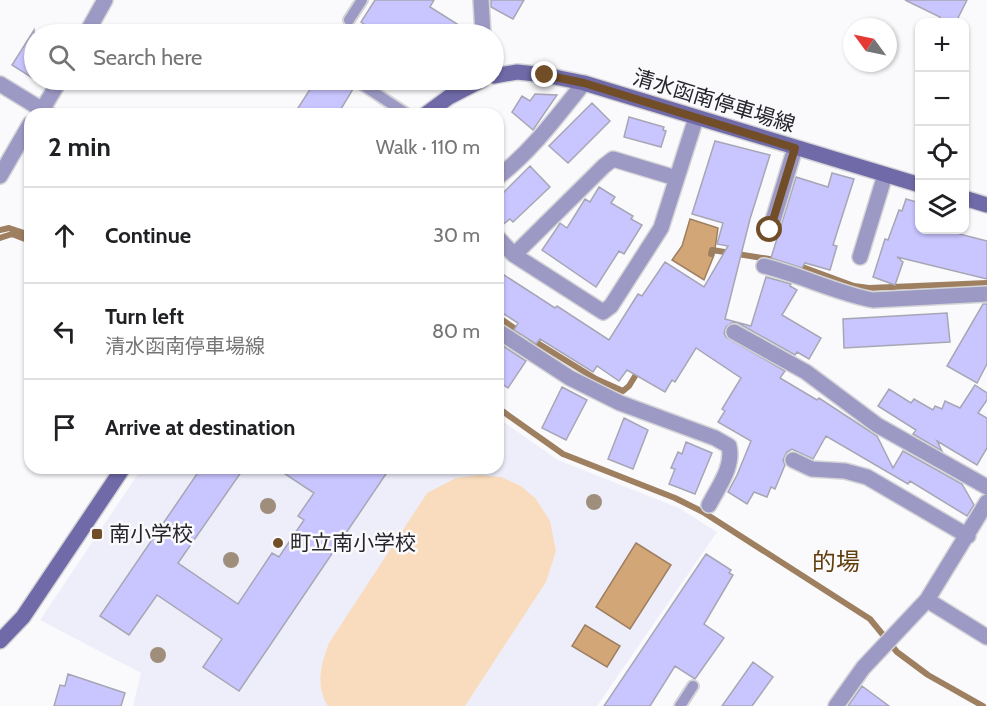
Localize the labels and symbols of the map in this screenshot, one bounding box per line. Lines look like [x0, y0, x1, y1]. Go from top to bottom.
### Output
north arrow [843, 18, 897, 72]
route end [531, 61, 557, 87]
street label: 清水函南停車場線 [630, 64, 798, 137]
route start [756, 216, 782, 242]
place label: 南小学校 [109, 521, 193, 546]
marker: 南小学校 [90, 527, 104, 541]
place label: 町立南小学校 [290, 530, 416, 555]
marker: 町立南小学校 [271, 536, 285, 550]
district label: 的場 [812, 547, 860, 576]

